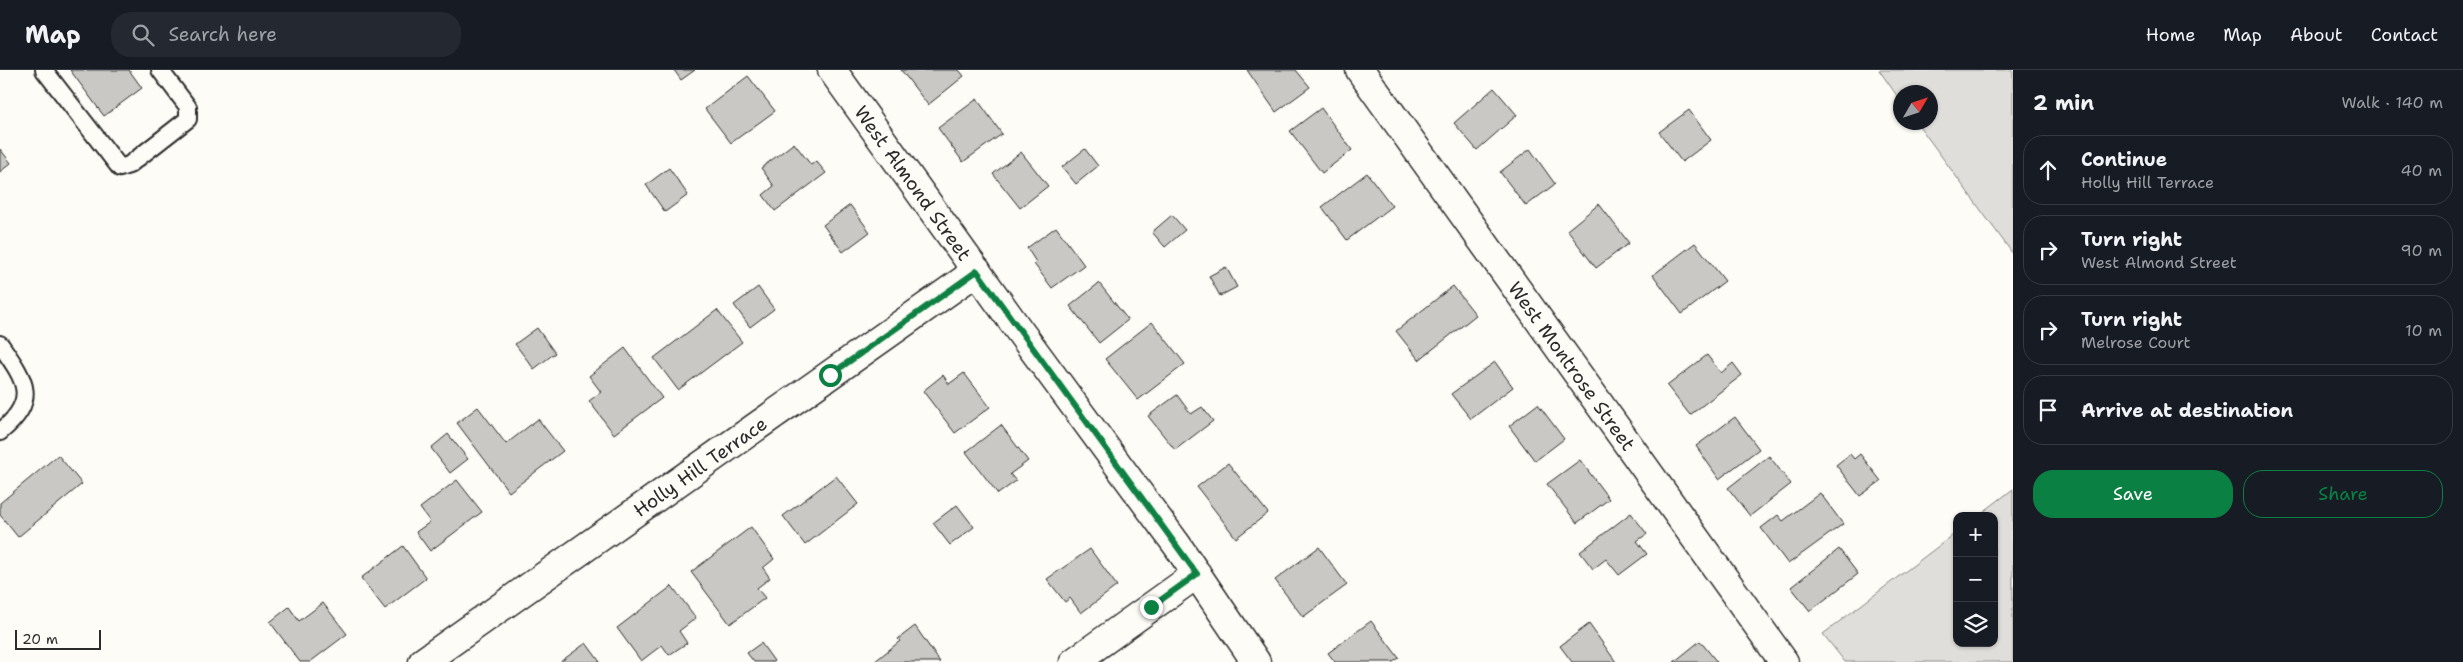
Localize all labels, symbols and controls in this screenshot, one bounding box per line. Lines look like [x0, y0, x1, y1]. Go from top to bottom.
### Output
search box [111, 12, 461, 57]
text: Map [25, 19, 81, 51]
icon: search [129, 21, 157, 49]
text: Search here [169, 22, 277, 47]
text: Home [2146, 23, 2195, 47]
text: Map [2223, 23, 2262, 47]
text: About [2290, 23, 2343, 47]
text: Contact [2371, 23, 2438, 47]
north arrow [1893, 85, 1938, 130]
text: 2 min [2033, 89, 2094, 117]
text: Walk · 140 m [2341, 92, 2443, 113]
street label: West Almond Street [849, 101, 977, 266]
text: Continue [2081, 147, 2167, 172]
icon: ahead [2034, 156, 2062, 184]
text: 40 m [2400, 160, 2442, 181]
text: Holly Hill Terrace [2081, 172, 2214, 193]
text: Turn right [2081, 227, 2182, 252]
icon: right [2034, 236, 2062, 264]
text: 90 m [2401, 240, 2442, 261]
text: West Almond Street [2081, 252, 2237, 273]
street label: West Montrose Street [1502, 277, 1641, 456]
text: Turn right [2081, 307, 2182, 332]
icon: right [2034, 316, 2062, 344]
text: 10 m [2405, 320, 2442, 341]
text: Melrose Court [2081, 332, 2191, 353]
route start [819, 364, 842, 387]
icon: arrive [2034, 396, 2062, 424]
text: Arrive at destination [2081, 398, 2293, 423]
street label: Holly Hill Terrace [628, 411, 772, 523]
button: Save [2033, 470, 2233, 518]
button: Share [2243, 470, 2443, 518]
map controls [1953, 512, 1998, 647]
button: + [1953, 512, 1998, 557]
button: − [1953, 557, 1998, 602]
route end [1140, 596, 1163, 619]
button: layers [1953, 602, 1998, 647]
scale bar [15, 627, 101, 650]
text: 20 m [22, 630, 58, 648]

